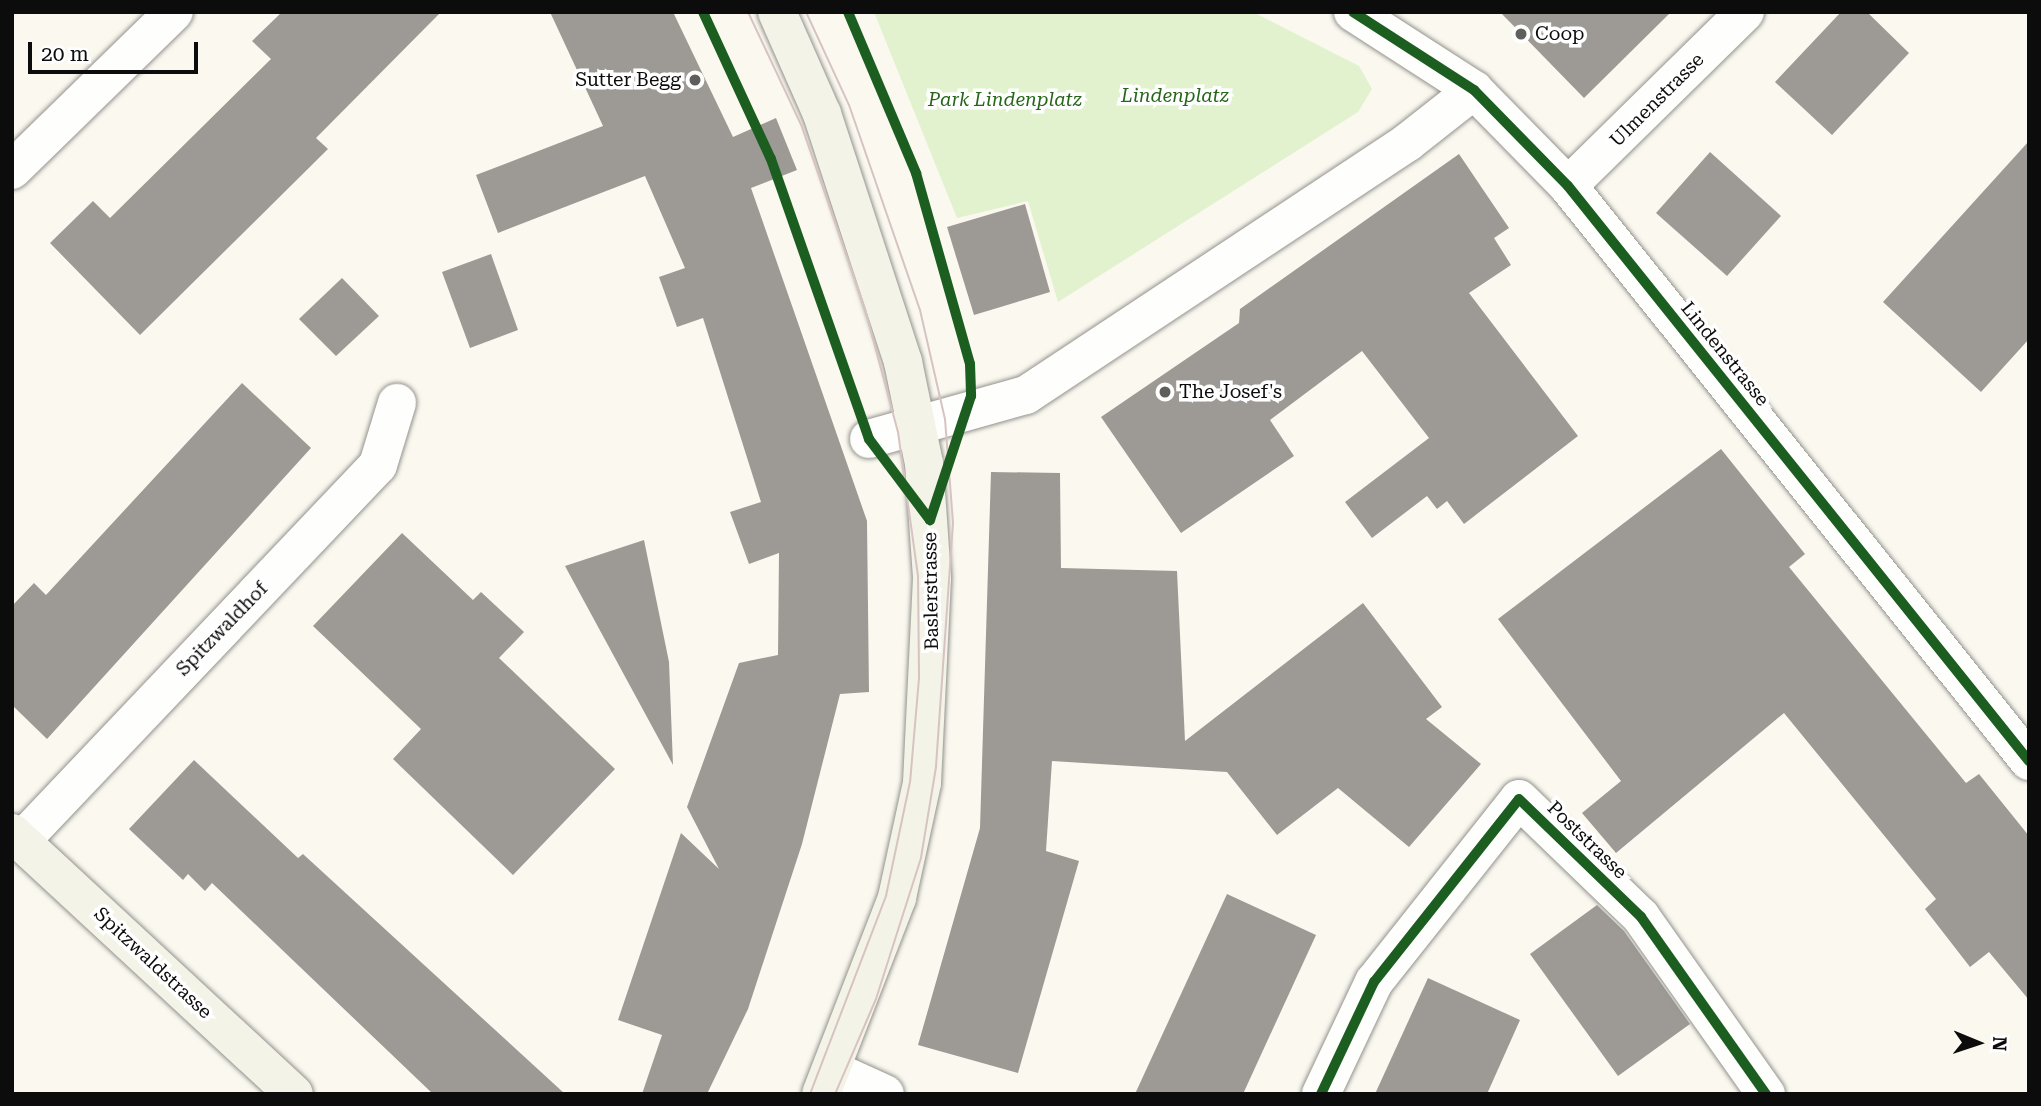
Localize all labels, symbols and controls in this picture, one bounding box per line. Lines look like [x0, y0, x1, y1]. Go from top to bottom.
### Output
place label: Coop [1535, 23, 1584, 45]
marker: Coop [1513, 26, 1529, 42]
scale bar [32, 28, 201, 72]
text: 20 m [41, 42, 89, 66]
street label: Ulmenstrasse [1605, 48, 1709, 152]
place label: Sutter Begg [575, 69, 681, 91]
marker: Sutter Begg [687, 72, 703, 88]
park label: Lindenplatz [1121, 85, 1229, 107]
park label: Park Lindenplatz [928, 89, 1082, 111]
street label: Lindenstrasse [1676, 297, 1774, 411]
place label: The Josef's [1179, 381, 1282, 403]
marker: The Josef's [1157, 384, 1173, 400]
street label: Baslerstrasse [919, 532, 943, 650]
street label: Spitzwaldhof [172, 577, 272, 681]
street label: Poststrasse [1542, 796, 1632, 884]
street label: Spitzwaldstrasse [89, 903, 217, 1023]
north arrow [1943, 1008, 2013, 1078]
text: N [1988, 1036, 2011, 1051]

